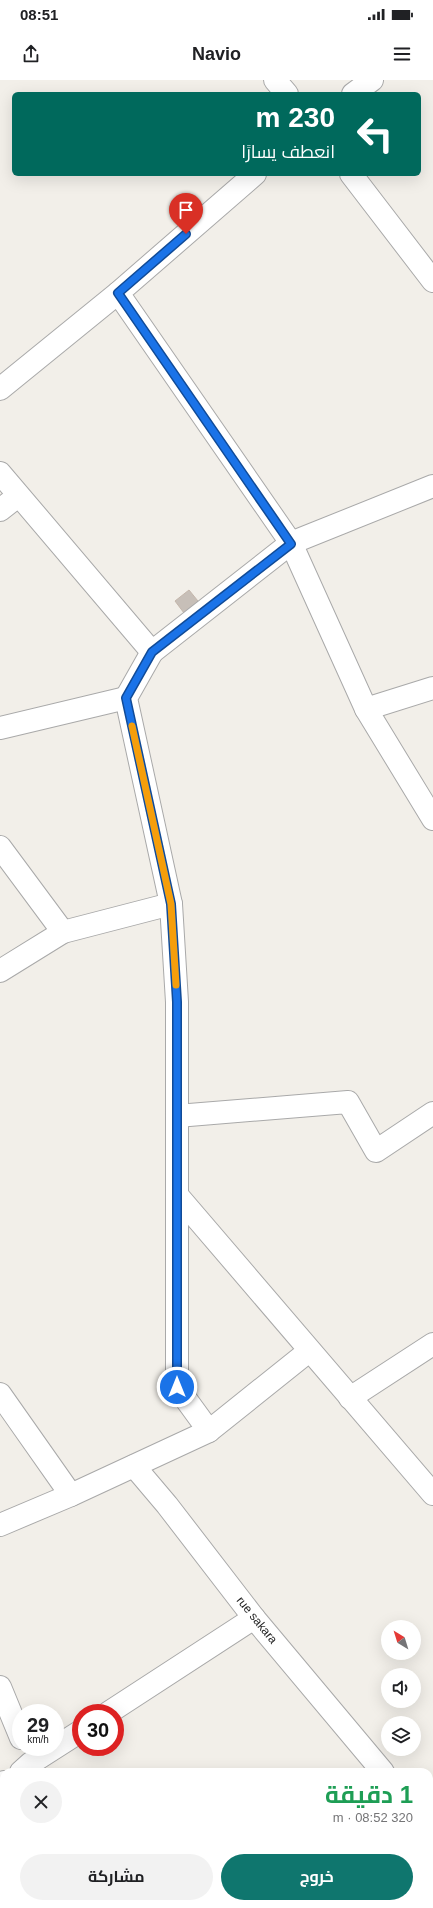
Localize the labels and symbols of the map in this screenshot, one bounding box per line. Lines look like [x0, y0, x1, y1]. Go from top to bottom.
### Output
pin [169, 193, 203, 234]
position arrow [156, 1366, 198, 1408]
street label: rue sakara [234, 1594, 280, 1647]
north arrow [381, 1620, 421, 1660]
speed limit sign: 30 [72, 1704, 124, 1756]

